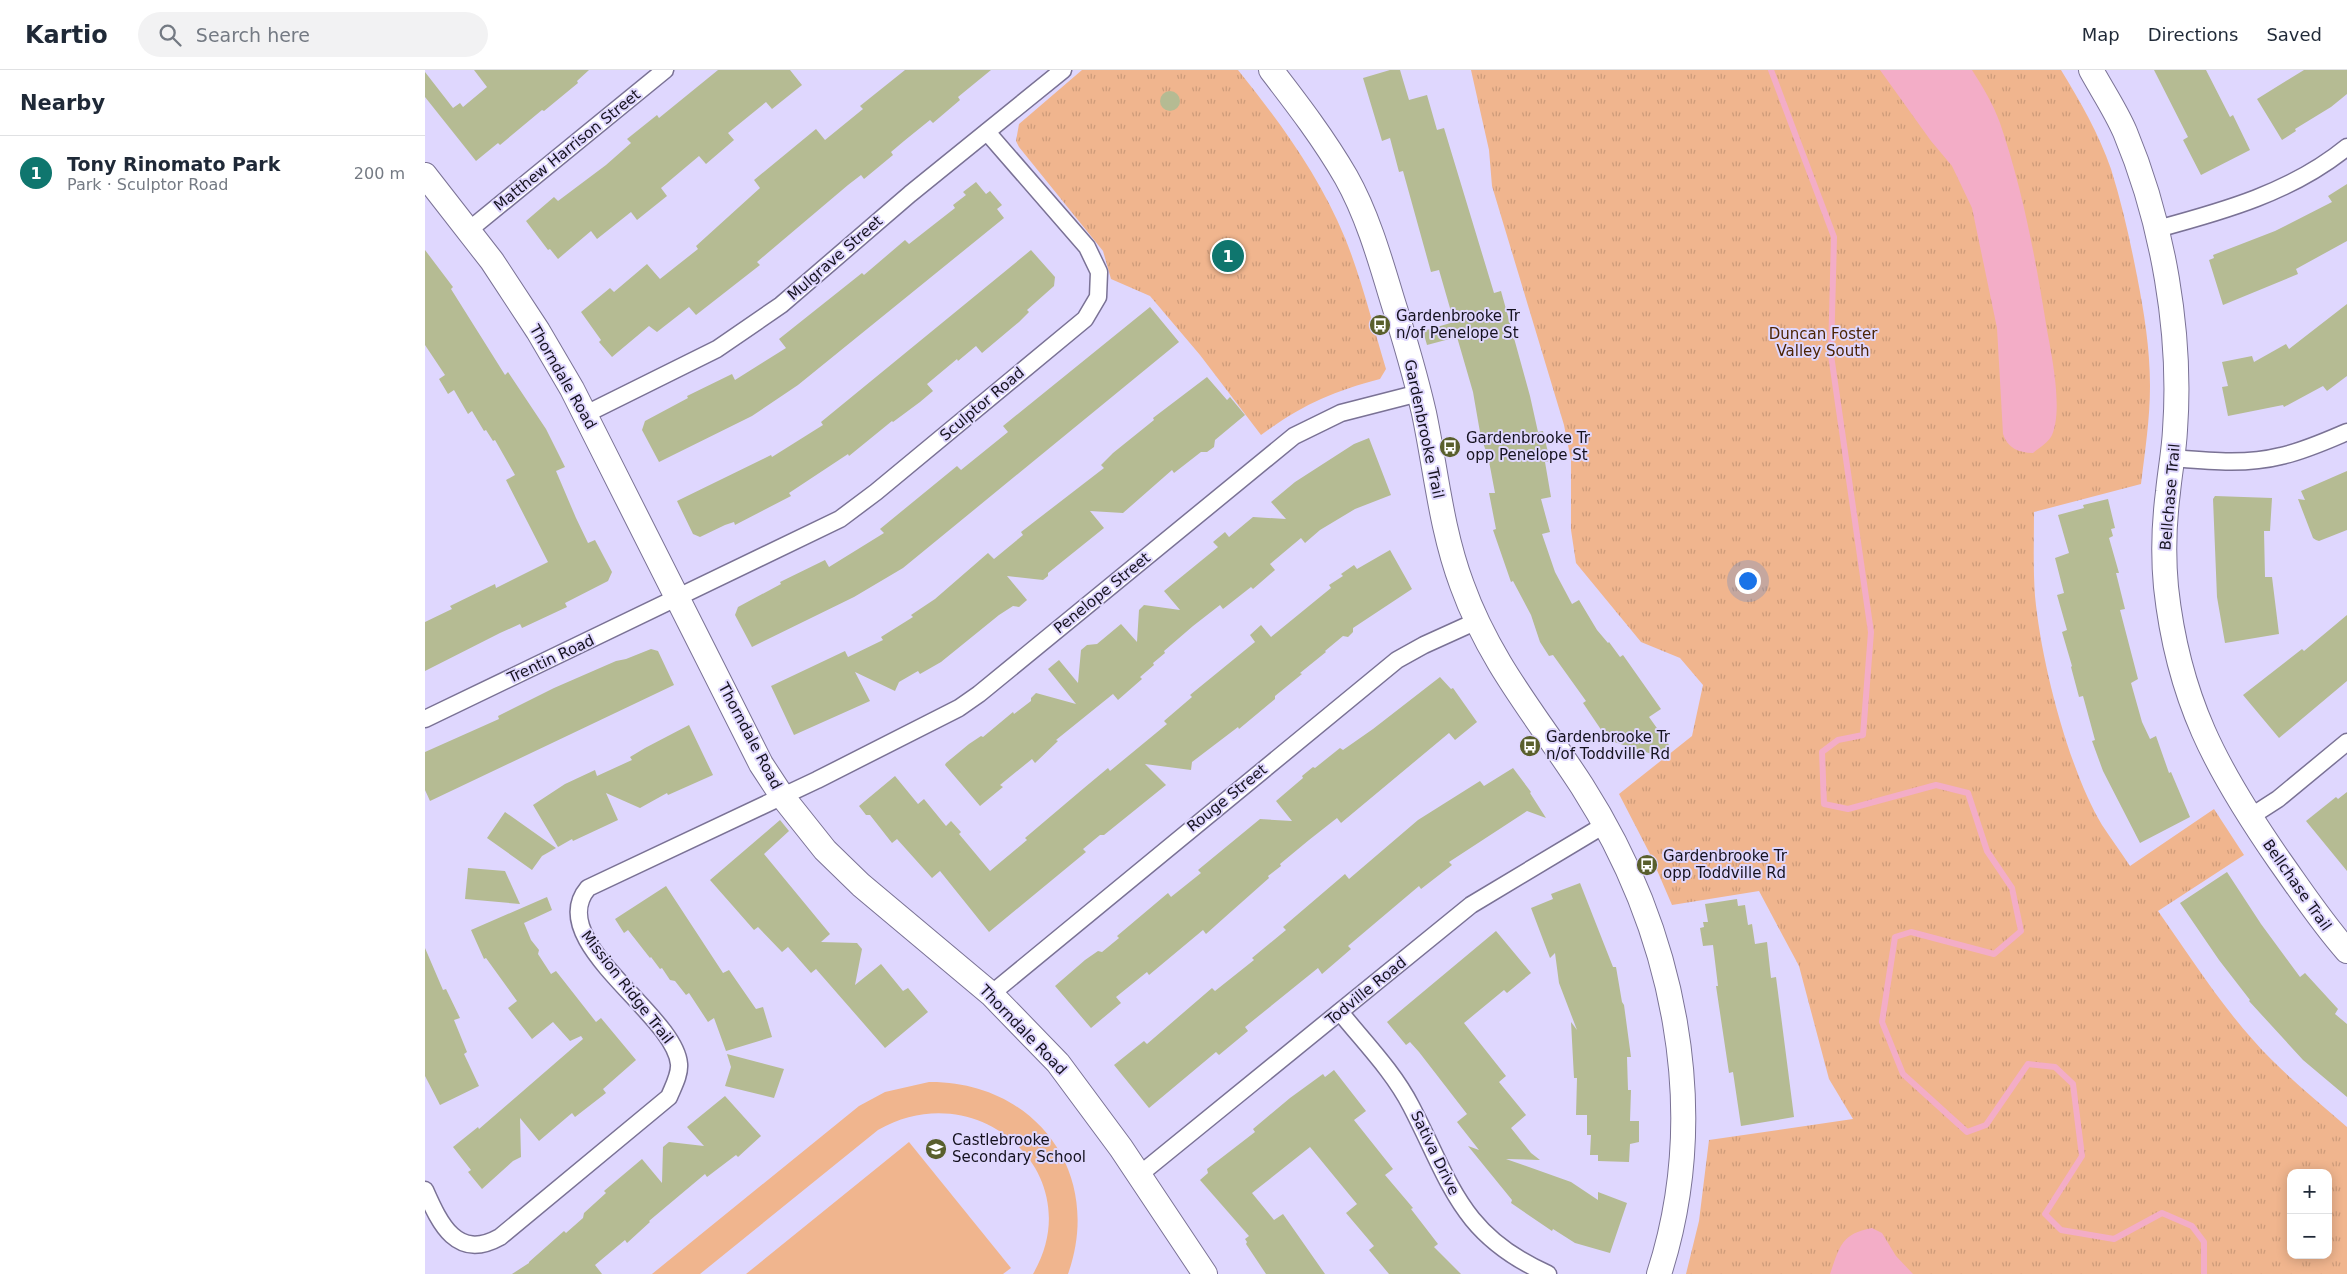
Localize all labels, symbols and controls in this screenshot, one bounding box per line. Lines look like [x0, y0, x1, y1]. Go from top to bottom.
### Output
search box [138, 12, 488, 57]
text: Kartio [25, 21, 108, 49]
icon: search [156, 21, 184, 49]
text: Search here [196, 24, 310, 46]
text: Map [2082, 24, 2120, 45]
text: Directions [2148, 24, 2238, 45]
text: Saved [2266, 24, 2322, 45]
street label: Matthew Harrison Street [490, 85, 644, 215]
text: Nearby [20, 91, 105, 115]
text: Tony Rinomato Park [67, 153, 280, 175]
text: 1 [30, 164, 42, 183]
text: 200 m [354, 164, 405, 183]
text: Park · Sculptor Road [67, 175, 228, 194]
street label: Mulgrave Street [784, 212, 886, 304]
pin: 1 [1212, 237, 1244, 275]
place label: Gardenbrooke Tr n/of Penelope St [1396, 307, 1521, 342]
bus stop icon: Gardenbrooke Tr n/of Penelope St [1368, 313, 1392, 337]
street label: Thorndale Road [525, 321, 600, 433]
park label: Duncan Foster Valley South [1769, 325, 1878, 360]
street label: Gardenbrooke Trail [1400, 358, 1448, 500]
street label: Sculptor Road [936, 363, 1028, 445]
place label: Gardenbrooke Tr opp Penelope St [1466, 429, 1591, 464]
bus stop icon: Gardenbrooke Tr opp Penelope St [1438, 435, 1462, 459]
street label: Bellchase Trail [2156, 443, 2184, 551]
street label: Penelope Street [1050, 549, 1154, 637]
your location [1735, 568, 1761, 594]
street label: Trentin Road [504, 631, 597, 687]
street label: Thorndale Road [714, 679, 786, 792]
place label: Gardenbrooke Tr n/of Toddville Rd [1546, 728, 1671, 763]
bus stop icon: Gardenbrooke Tr n/of Toddville Rd [1518, 734, 1542, 758]
street label: Rouge Street [1183, 760, 1271, 836]
street label: Bellchase Trail [2259, 836, 2335, 934]
place label: Gardenbrooke Tr opp Toddville Rd [1663, 847, 1788, 882]
bus stop icon: Gardenbrooke Tr opp Toddville Rd [1635, 853, 1659, 877]
street label: Mission Ridge Trail [577, 927, 677, 1047]
street label: Todville Road [1321, 953, 1410, 1030]
street label: Thorndale Road [975, 981, 1070, 1079]
street label: Sativa Drive [1407, 1108, 1463, 1198]
place label: Castlebrooke Secondary School [952, 1131, 1086, 1166]
school or university icon: Castlebrooke Secondary School [924, 1137, 948, 1161]
map controls [2287, 1169, 2332, 1259]
button: + [2287, 1169, 2332, 1214]
button: − [2287, 1214, 2332, 1259]

